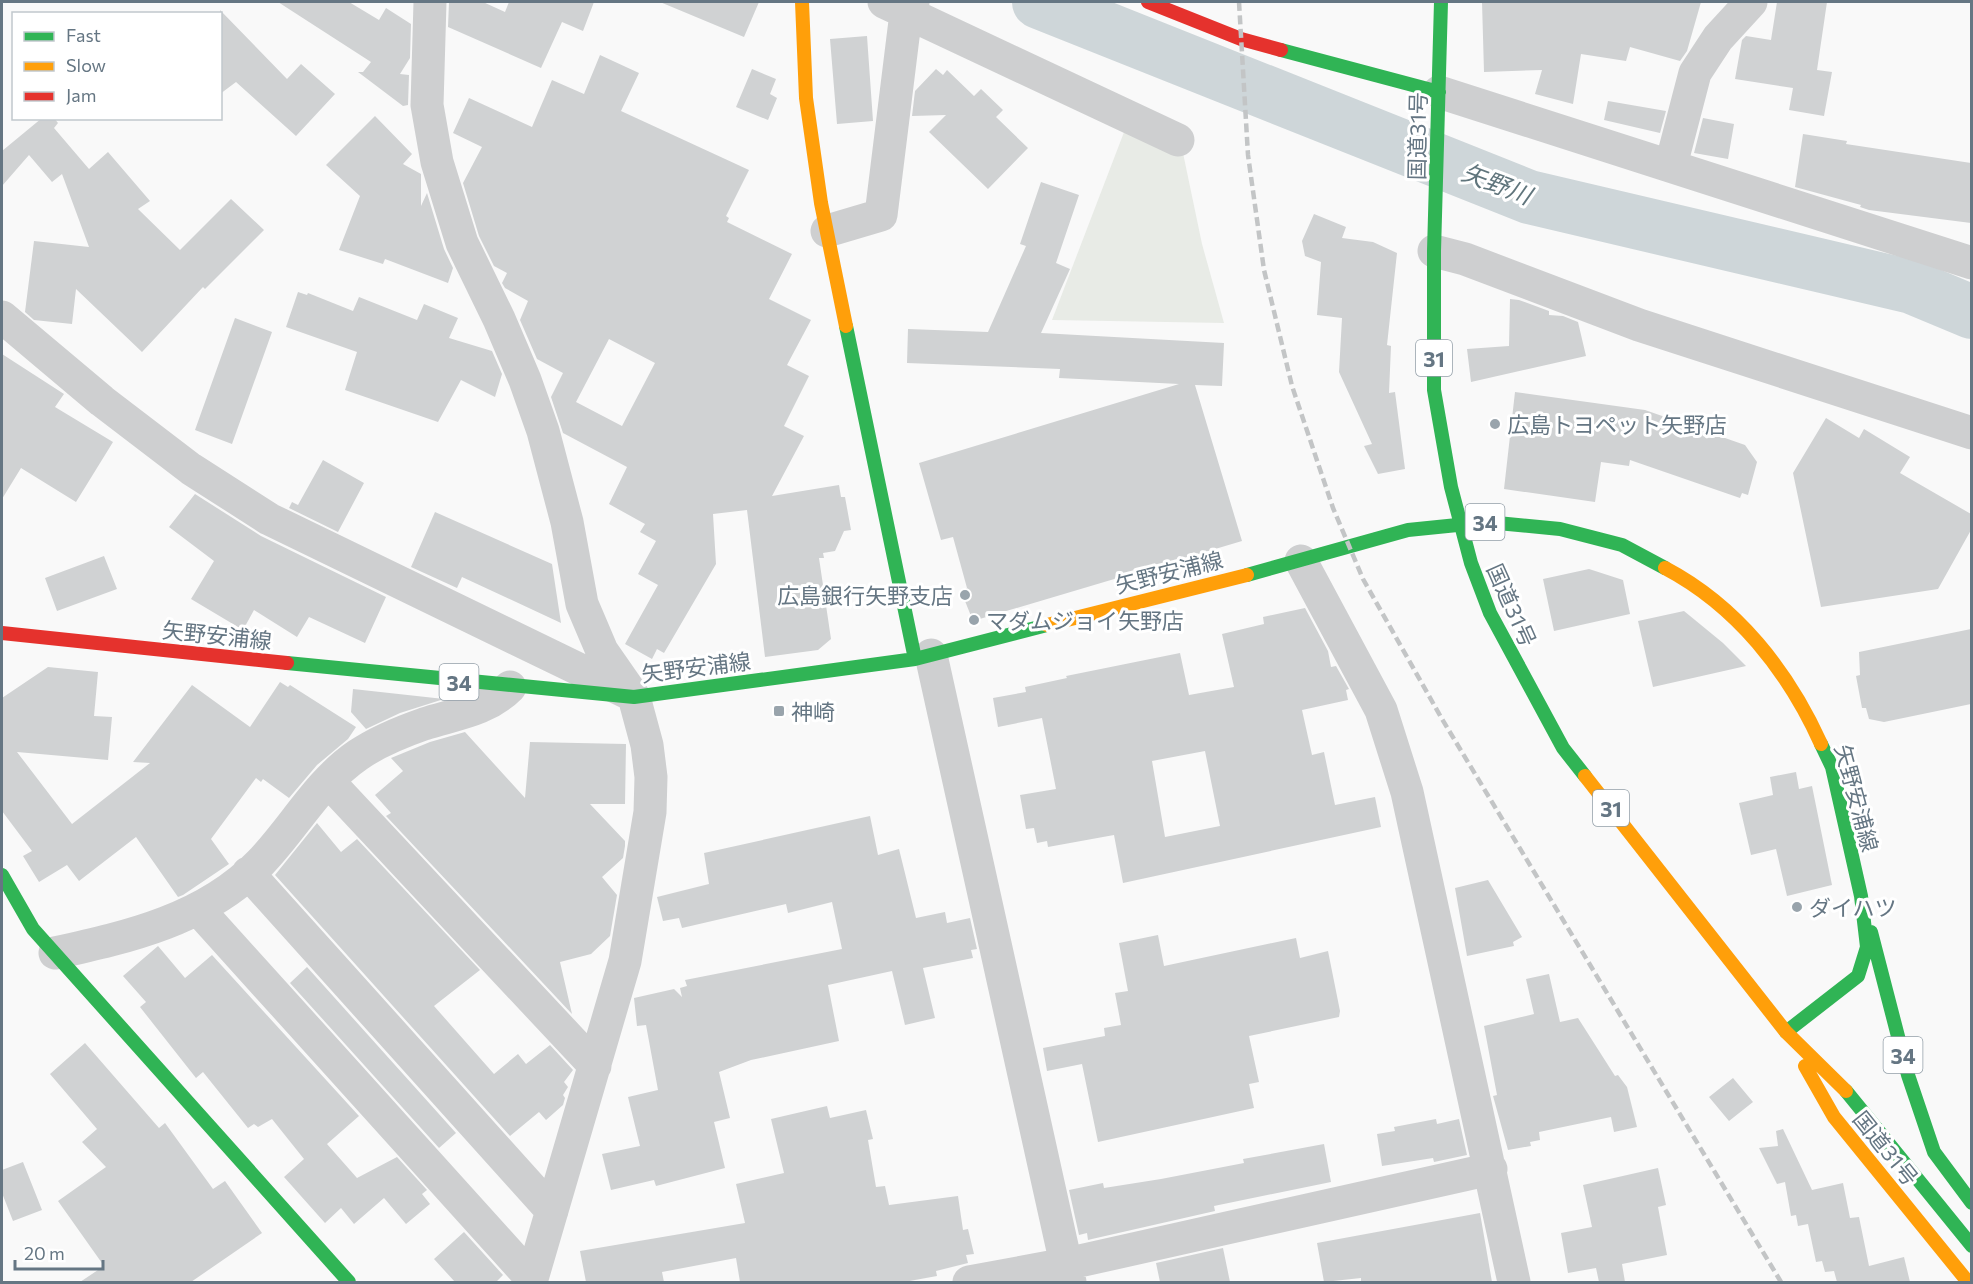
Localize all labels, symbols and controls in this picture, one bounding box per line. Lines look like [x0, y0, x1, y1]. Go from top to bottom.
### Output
legend [12, 12, 222, 120]
text: Fast [66, 24, 101, 46]
text: Slow [66, 54, 106, 76]
text: Jam [66, 84, 96, 106]
street label: 国道31号 [1403, 92, 1431, 180]
water label: 矢野川 [1458, 157, 1539, 211]
road number: 31 [1416, 340, 1452, 376]
place label: 広島トヨペット矢野店 [1507, 411, 1727, 438]
marker: 広島トヨペット矢野店 [1488, 417, 1502, 431]
road number: 34 [1466, 504, 1504, 540]
street label: 矢野安浦線 [1112, 546, 1226, 598]
street label: 国道31号 [1482, 559, 1542, 651]
place label: 広島銀行矢野支店 [777, 582, 953, 609]
marker: 広島銀行矢野支店 [958, 588, 972, 602]
place label: マダムジョイ矢野店 [986, 607, 1184, 634]
marker: マダムジョイ矢野店 [967, 613, 981, 627]
street label: 矢野安浦線 [161, 616, 273, 654]
street label: 矢野安浦線 [640, 647, 752, 687]
road number: 34 [440, 664, 478, 700]
place label: 神崎 [791, 698, 835, 725]
marker: 神崎 [772, 704, 786, 718]
street label: 矢野安浦線 [1830, 741, 1884, 855]
road number: 31 [1593, 790, 1629, 826]
place label: ダイハツ [1809, 894, 1897, 921]
marker: ダイハツ [1790, 900, 1804, 914]
road number: 34 [1884, 1037, 1922, 1073]
street label: 国道31号 [1848, 1105, 1924, 1191]
scale bar [15, 1233, 104, 1271]
text: 20 m [24, 1242, 65, 1264]

